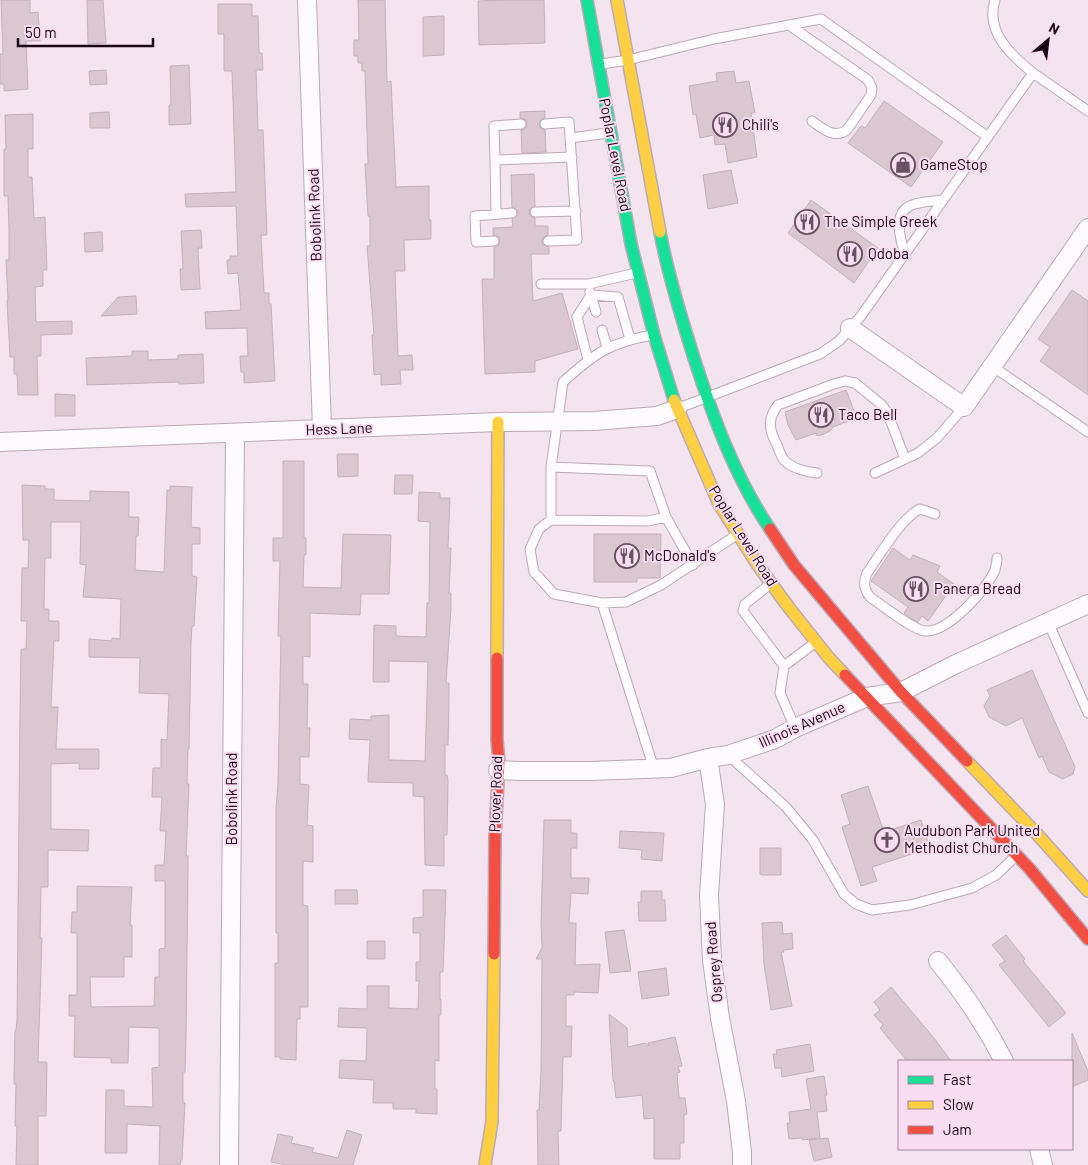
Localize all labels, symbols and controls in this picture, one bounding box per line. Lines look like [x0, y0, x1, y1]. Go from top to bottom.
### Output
scale bar [18, 15, 152, 47]
north arrow [1023, 15, 1073, 65]
text: N [1046, 18, 1062, 38]
text: 50 m [25, 23, 57, 41]
street label: Poplar Level Road [596, 96, 636, 213]
restaurant icon: Chili's [712, 112, 738, 138]
place label: Chili's [742, 115, 779, 133]
shop icon: GameStop [890, 152, 916, 178]
place label: GameStop [920, 155, 988, 173]
street label: Bobolink Road [303, 168, 325, 262]
restaurant icon: The Simple Greek [794, 209, 820, 235]
place label: The Simple Greek [824, 212, 938, 230]
restaurant icon: Qdoba [837, 241, 863, 267]
place label: Qdoba [868, 244, 909, 262]
restaurant icon: Taco Bell [808, 402, 834, 428]
place label: Taco Bell [838, 405, 897, 423]
street label: Hess Lane [305, 418, 373, 438]
street label: Poplar Level Road [706, 482, 782, 589]
restaurant icon: McDonald's [614, 543, 640, 569]
place label: McDonald's [644, 546, 716, 564]
restaurant icon: Panera Bread [903, 576, 929, 602]
place label: Panera Bread [934, 579, 1021, 597]
street label: Illinois Avenue [756, 697, 847, 751]
street label: Bobolink Road [222, 753, 240, 845]
street label: Plover Road [485, 755, 505, 833]
place label: Audubon Park United Methodist Church [904, 821, 1040, 856]
church icon: Audubon Park United Methodist Church [874, 827, 900, 853]
street label: Osprey Road [701, 921, 726, 1003]
legend [898, 1060, 1073, 1150]
text: Fast [943, 1070, 971, 1088]
text: Slow [943, 1095, 974, 1113]
text: Jam [943, 1120, 972, 1138]

